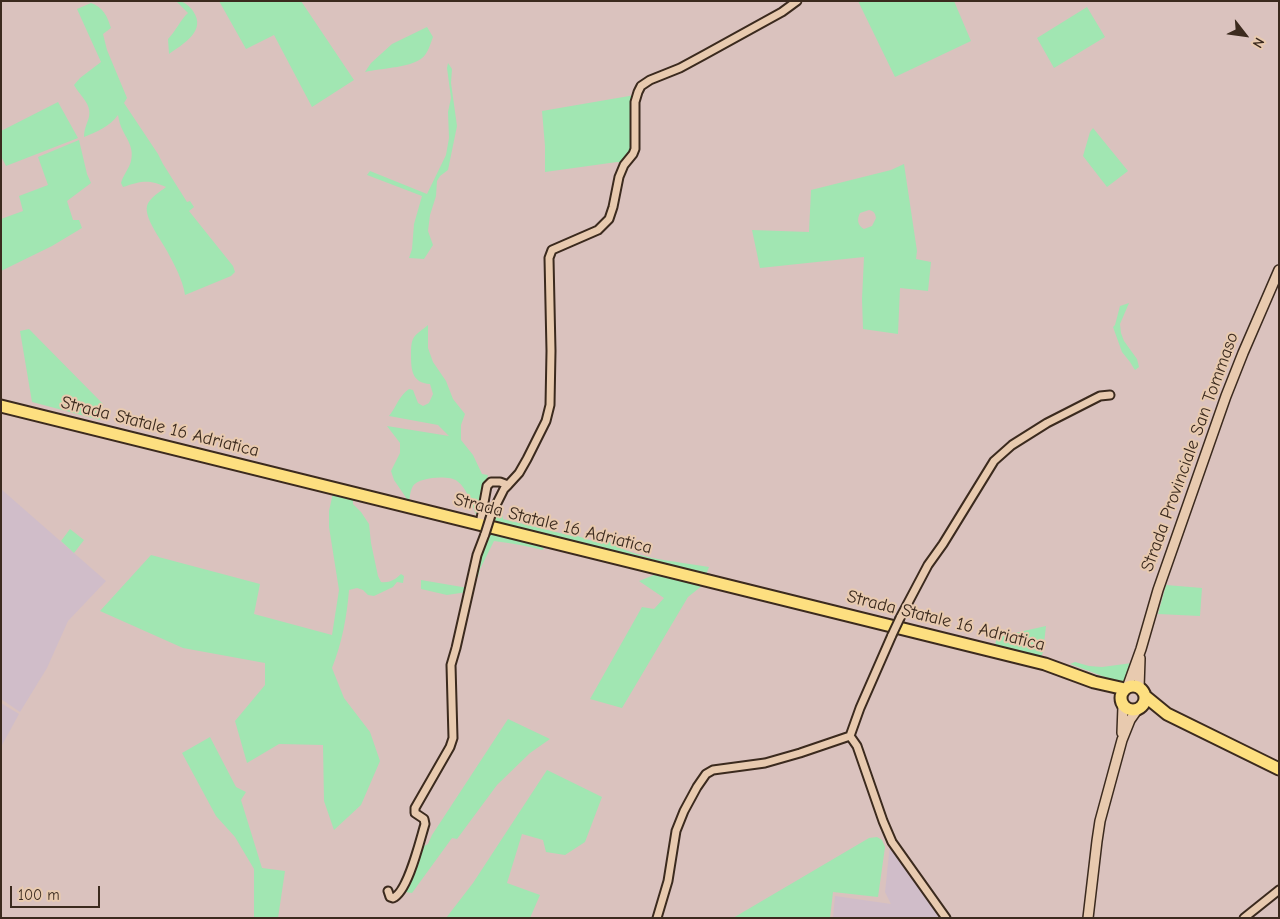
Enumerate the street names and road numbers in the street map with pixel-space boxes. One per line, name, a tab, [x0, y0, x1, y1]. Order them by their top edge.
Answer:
street label: Strada Provinciale San Tommaso	[1137, 329, 1243, 575]
street label: Strada Statale 16 Adriatica	[59, 392, 261, 462]
street label: Strada Statale 16 Adriatica	[452, 489, 654, 559]
street label: Strada Statale 16 Adriatica	[845, 586, 1047, 656]

